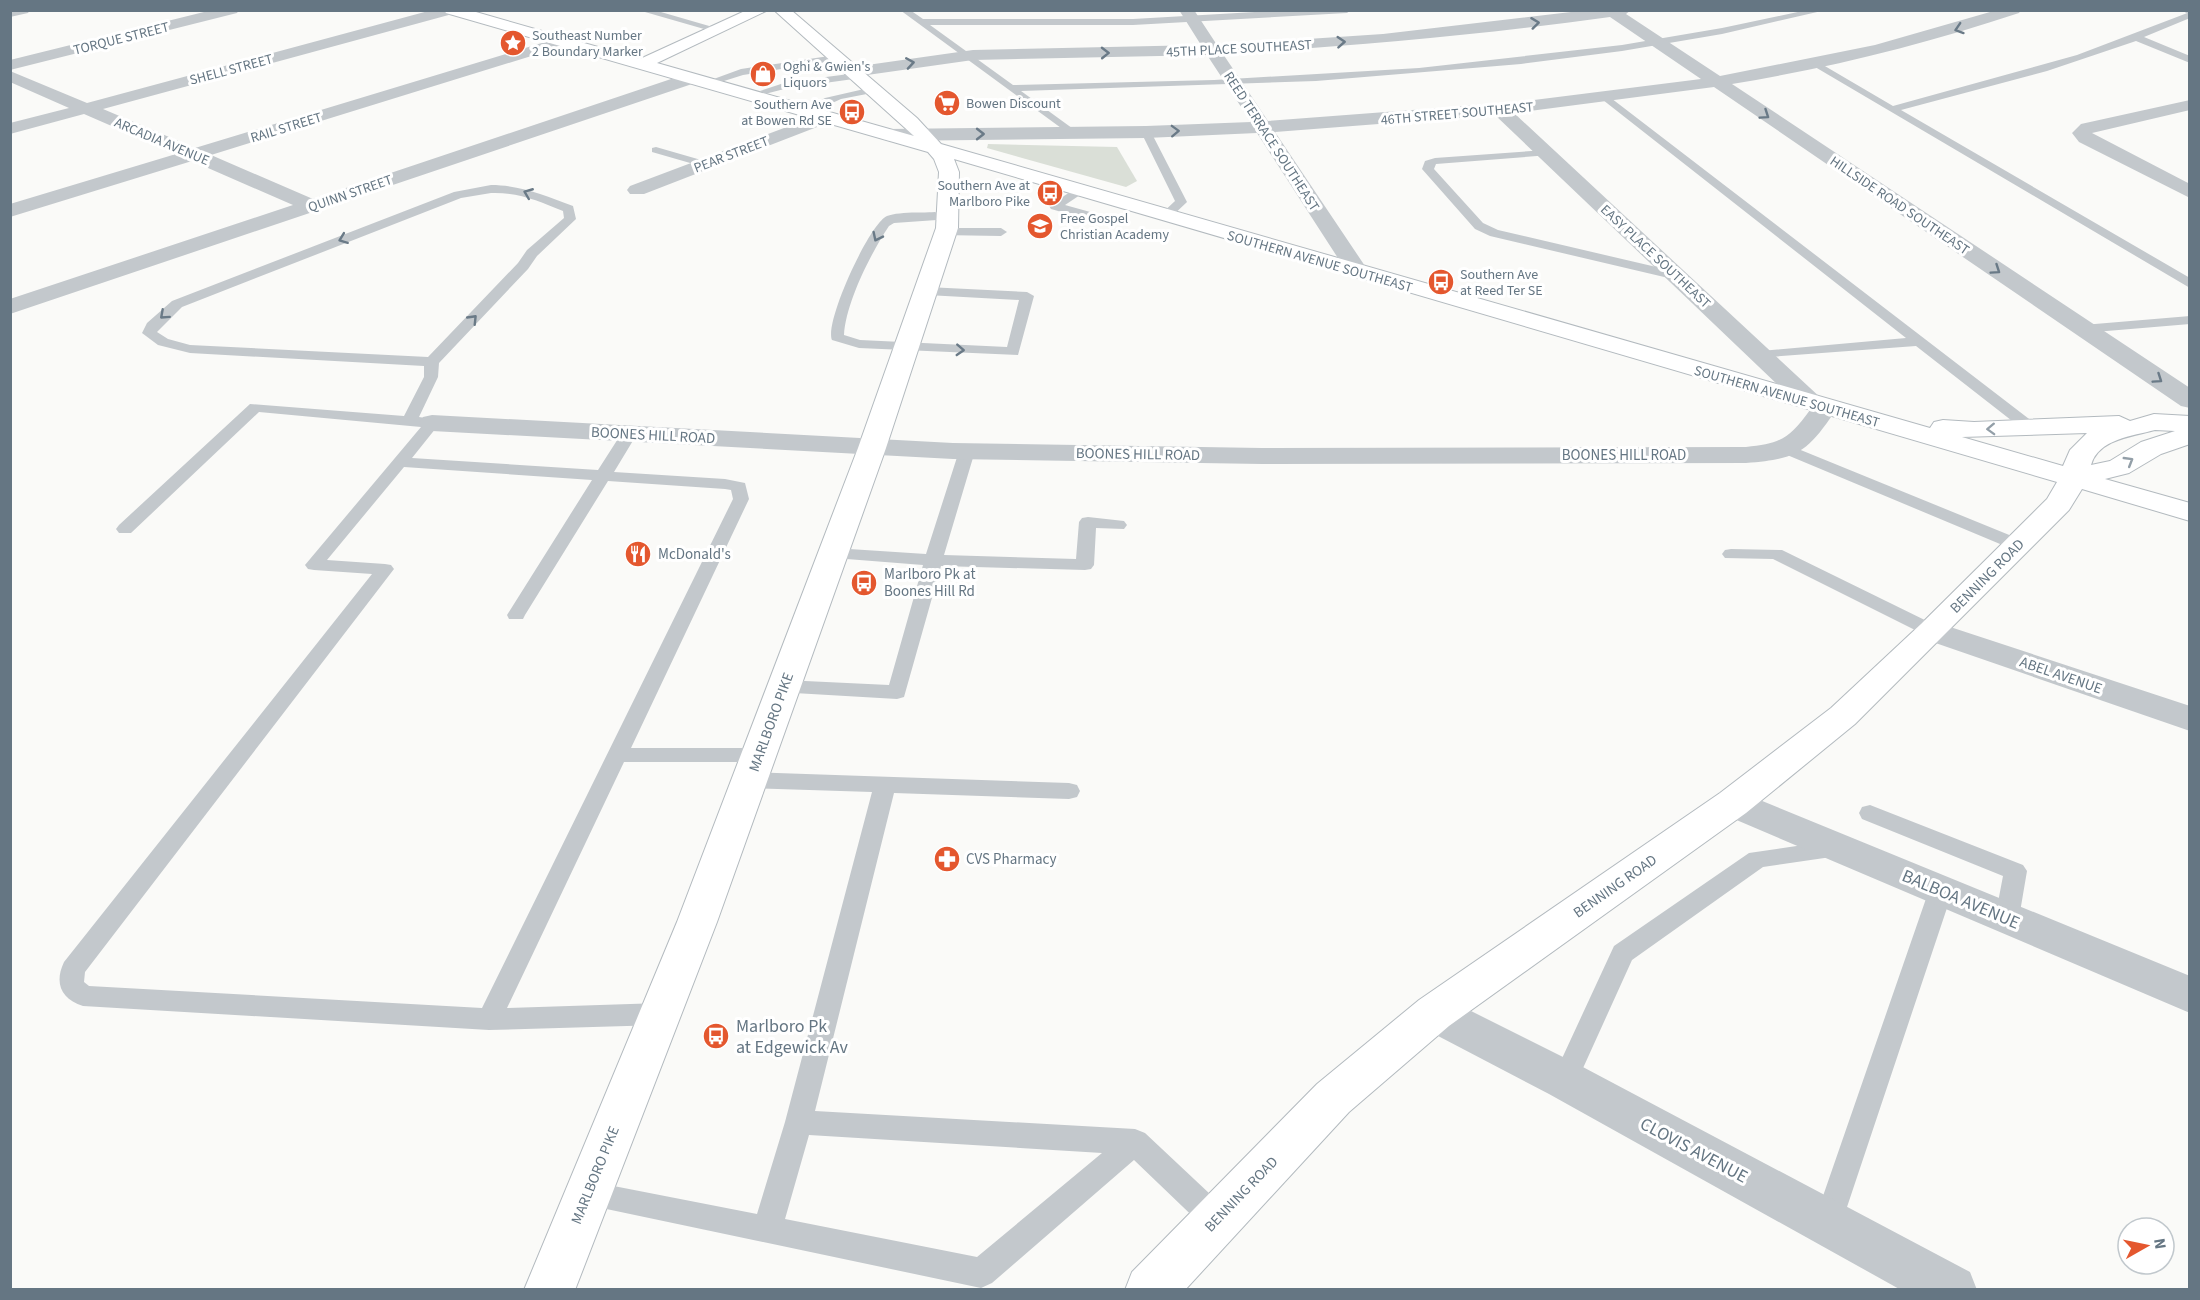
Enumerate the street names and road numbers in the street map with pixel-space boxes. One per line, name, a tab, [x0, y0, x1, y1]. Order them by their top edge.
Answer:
street label: TORQUE STREET	[71, 17, 172, 61]
street label: 45TH PLACE SOUTHEAST	[1166, 35, 1313, 63]
street label: SHELL STREET	[187, 49, 276, 91]
street label: REED TERRACE SOUTHEAST	[1218, 68, 1324, 216]
street label: 46TH STREET SOUTHEAST	[1380, 97, 1535, 131]
street label: RAIL STREET	[248, 107, 325, 148]
street label: ARCADIA AVENUE	[111, 113, 212, 171]
street label: PEAR STREET	[691, 131, 772, 178]
street label: HILLSIDE ROAD SOUTHEAST	[1826, 152, 1974, 260]
street label: QUINN STREET	[306, 170, 396, 218]
street label: EASY PLACE SOUTHEAST	[1596, 200, 1715, 314]
street label: SOUTHERN AVENUE SOUTHEAST	[1225, 226, 1415, 298]
street label: SOUTHERN AVENUE SOUTHEAST	[1692, 361, 1882, 433]
street label: BOONES HILL ROAD	[590, 422, 716, 449]
street label: BOONES HILL ROAD	[1076, 443, 1200, 466]
street label: BOONES HILL ROAD	[1562, 445, 1686, 466]
street label: BENNING ROAD	[1945, 534, 2029, 618]
street label: ABEL AVENUE	[2017, 652, 2105, 699]
street label: MARLBORO PIKE	[744, 670, 799, 775]
street label: BENNING ROAD	[1569, 850, 1661, 923]
street label: BALBOA AVENUE	[1898, 863, 2024, 936]
street label: CLOVIS AVENUE	[1636, 1112, 1752, 1189]
street label: MARLBORO PIKE	[566, 1123, 625, 1227]
street label: BENNING ROAD	[1200, 1152, 1283, 1237]

